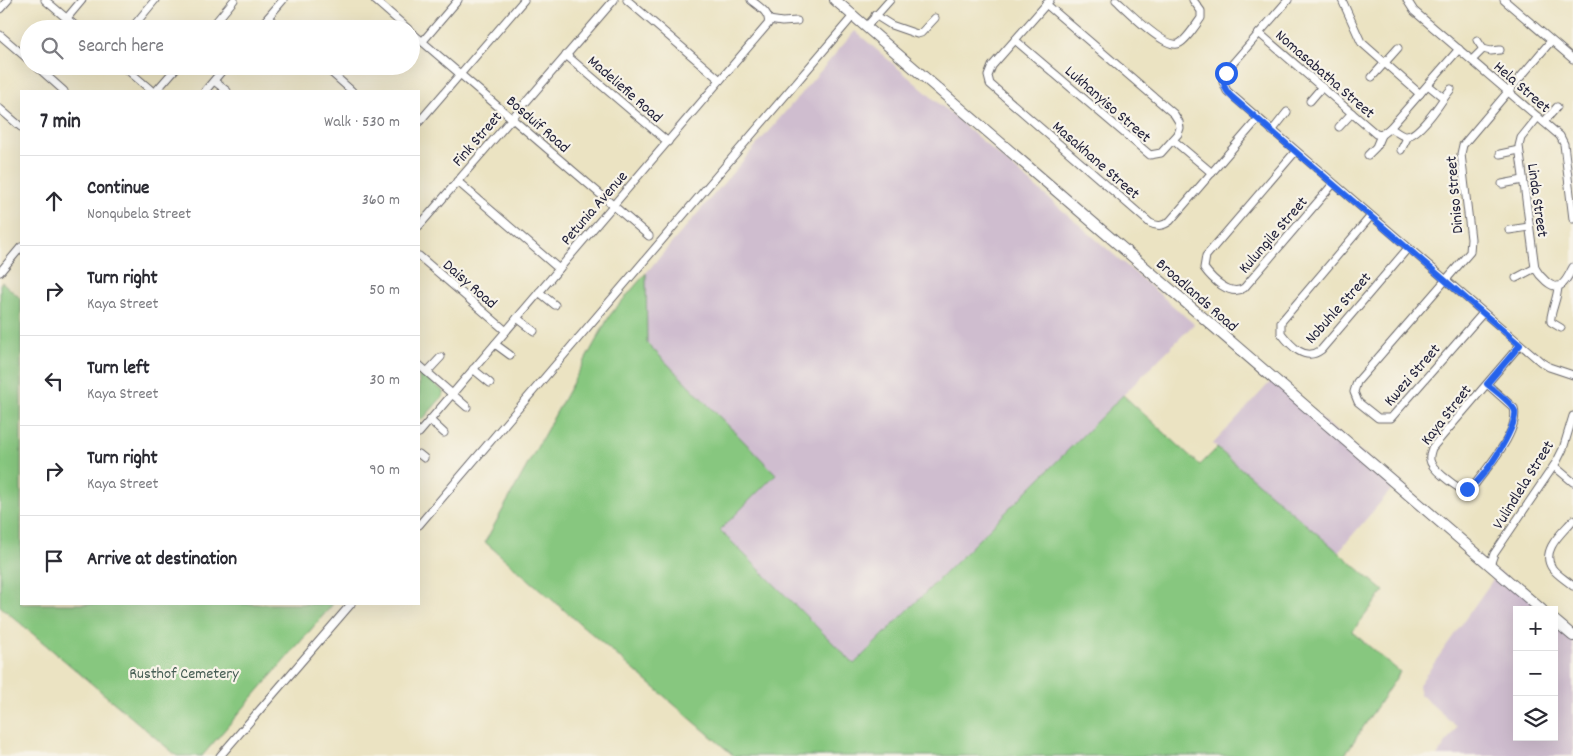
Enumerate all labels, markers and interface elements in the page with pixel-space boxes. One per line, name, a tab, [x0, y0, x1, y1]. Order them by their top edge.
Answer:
search box	[20, 20, 420, 75]
street label: Nomasabatha Street	[1269, 25, 1379, 125]
icon: search	[38, 34, 66, 62]
text: Search here	[78, 34, 164, 61]
street label: Madeliefie Road	[582, 51, 667, 129]
street label: Hela Street	[1488, 57, 1555, 119]
street label: Lukhanyiso Street	[1059, 61, 1156, 149]
route start	[1215, 62, 1238, 85]
street label: Bosduif Road	[500, 91, 574, 159]
street label: Fink Street	[447, 107, 508, 172]
text: 7 min	[40, 108, 81, 138]
text: Walk · 530 m	[324, 111, 400, 134]
street label: Masakhane Street	[1046, 116, 1144, 206]
street label: Diniso Street	[1441, 155, 1470, 235]
street label: Linda Street	[1520, 162, 1553, 239]
street label: Petunia Avenue	[556, 166, 634, 251]
text: Continue	[87, 176, 149, 203]
icon: ahead	[40, 187, 68, 215]
text: 360 m	[362, 189, 400, 212]
street label: Kulungile Street	[1234, 192, 1314, 279]
text: Nonqubela Street	[87, 203, 191, 226]
street label: Broadlands Road	[1150, 254, 1242, 338]
street label: Daisy Road	[437, 255, 502, 315]
text: Turn right	[87, 266, 158, 293]
street label: Nobuhle Street	[1300, 268, 1377, 350]
icon: right	[40, 277, 68, 305]
text: 50 m	[369, 279, 400, 302]
text: Kaya Street	[87, 293, 158, 316]
street label: Kwezi Street	[1379, 339, 1447, 412]
text: Turn left	[87, 356, 150, 383]
icon: left	[40, 367, 68, 395]
text: 30 m	[370, 369, 400, 392]
street label: Kaya Street	[1416, 380, 1478, 451]
text: Kaya Street	[87, 383, 158, 406]
street label: Vulindlela Street	[1488, 436, 1561, 534]
text: Turn right	[87, 446, 158, 473]
icon: right	[40, 457, 68, 485]
text: 90 m	[369, 459, 400, 482]
text: Kaya Street	[87, 473, 158, 496]
route end	[1456, 478, 1479, 501]
icon: arrive	[40, 547, 68, 575]
text: Arrive at destination	[87, 547, 237, 574]
map controls	[1513, 606, 1558, 741]
button: +	[1513, 606, 1558, 651]
button: −	[1513, 651, 1558, 696]
park label: Rusthof Cemetery	[129, 663, 239, 686]
button: layers	[1513, 696, 1558, 741]

